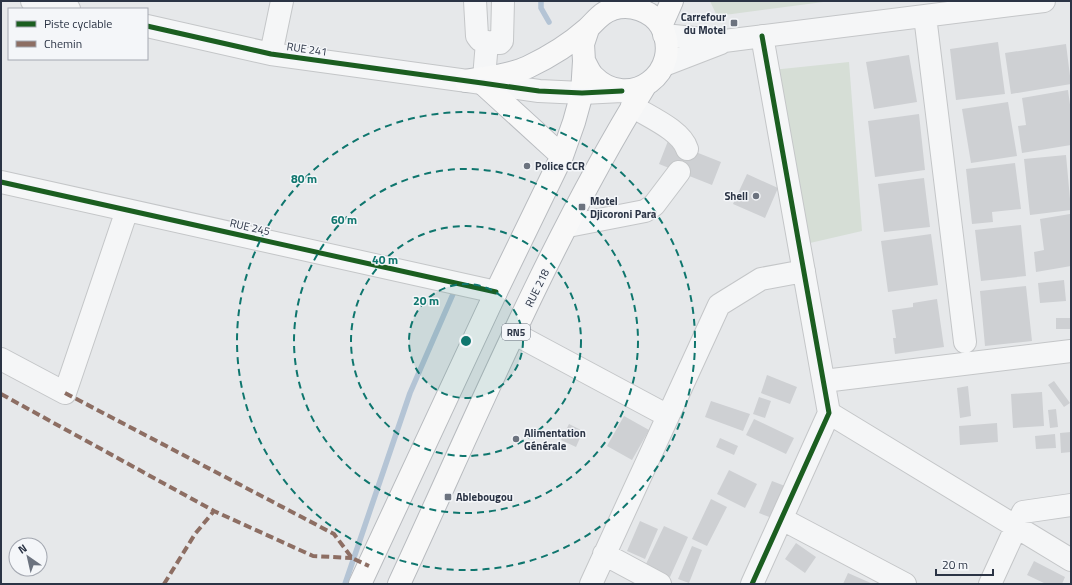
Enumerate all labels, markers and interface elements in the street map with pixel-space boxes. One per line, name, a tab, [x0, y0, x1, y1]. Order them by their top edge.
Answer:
legend	[8, 8, 148, 60]
place label: Carrefour du Motel	[681, 9, 726, 38]
text: Piste cyclable	[44, 14, 112, 33]
marker: Carrefour du Motel	[729, 18, 739, 28]
text: Chemin	[44, 34, 82, 53]
street label: RUE 241	[286, 38, 328, 60]
place label: Police CCR	[535, 158, 585, 174]
marker: Police CCR	[522, 161, 532, 171]
text: 80 m	[291, 169, 317, 188]
place label: Shell	[724, 188, 748, 204]
marker: Shell	[751, 191, 761, 201]
place label: Motel Djicoroni Para	[590, 193, 657, 222]
marker: Motel Djicoroni Para	[577, 202, 587, 212]
text: 60 m	[331, 210, 357, 229]
street label: RUE 245	[228, 215, 272, 239]
text: 40 m	[372, 250, 398, 269]
street label: RUE 218	[521, 266, 553, 310]
text: 20 m	[413, 291, 439, 310]
road number: RN5	[502, 324, 530, 340]
centre of rings	[459, 334, 473, 348]
place label: Alimentation Générale	[524, 425, 586, 454]
marker: Alimentation Générale	[511, 434, 521, 444]
place label: Ablebougou	[456, 489, 513, 505]
marker: Ablebougou	[443, 492, 453, 502]
north arrow	[8, 537, 48, 577]
text: N	[15, 540, 30, 557]
scale bar	[936, 551, 993, 577]
text: 20 m	[942, 555, 968, 574]

